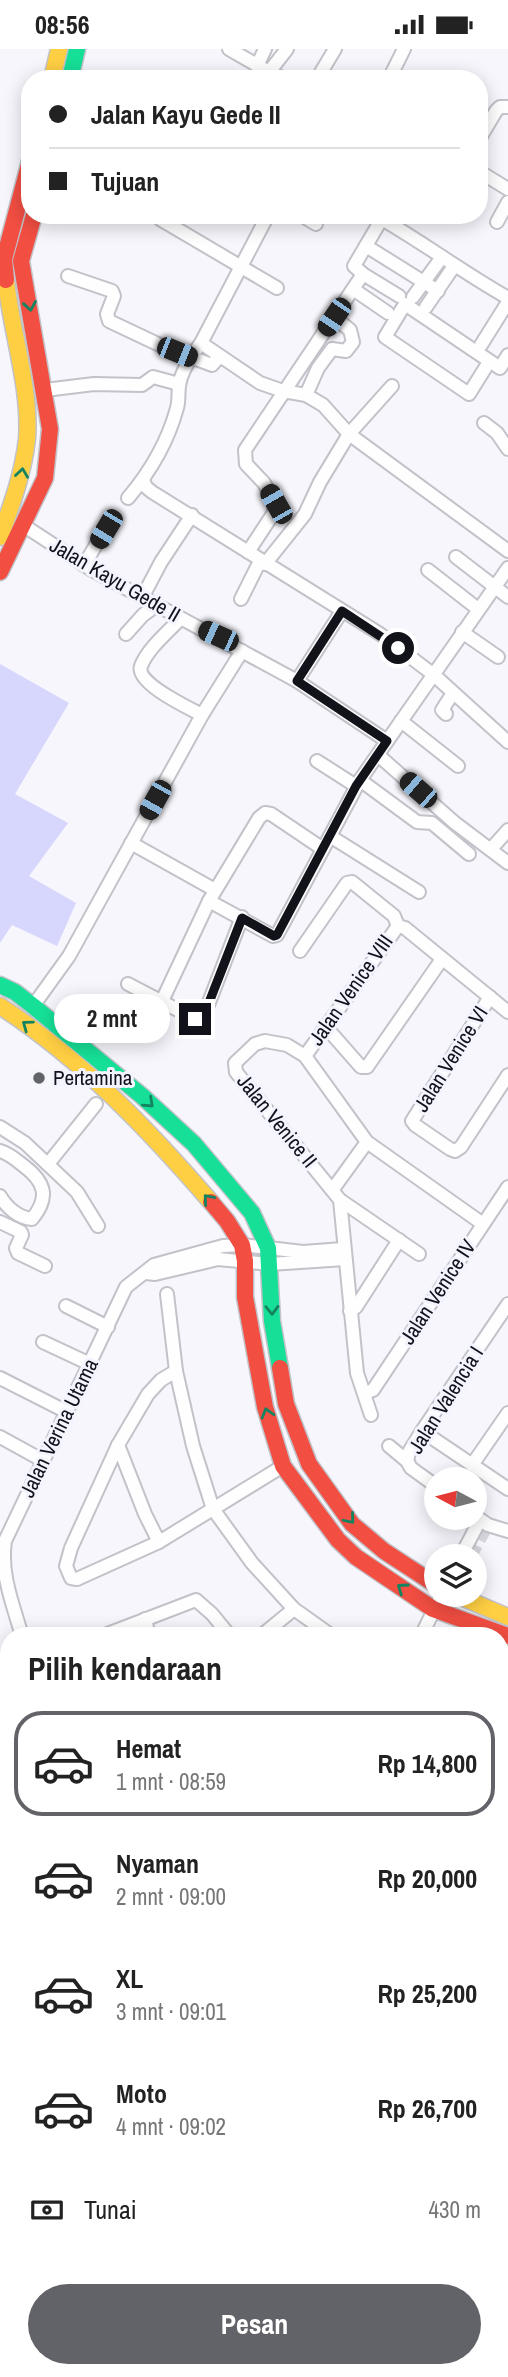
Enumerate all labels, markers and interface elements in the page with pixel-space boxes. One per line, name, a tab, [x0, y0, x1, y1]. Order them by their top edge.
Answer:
text: 08:56	[35, 7, 90, 42]
text: Jalan Kayu Gede II	[91, 97, 281, 132]
text: Tujuan	[91, 164, 159, 199]
car	[314, 294, 355, 340]
one-way arrow	[21, 300, 36, 312]
car	[154, 334, 201, 370]
one-way arrow	[14, 467, 29, 479]
car	[257, 481, 296, 527]
car	[87, 506, 126, 552]
street label: Jalan Kayu Gede II	[45, 530, 186, 629]
car	[195, 618, 242, 654]
route start	[382, 632, 414, 664]
car	[396, 768, 441, 812]
car	[136, 777, 175, 823]
street label: Jalan Venice VIII	[302, 928, 400, 1051]
callout: 2 mnt	[55, 995, 170, 1044]
street label: Jalan Venice VI	[407, 1000, 495, 1117]
text: 2 mnt	[87, 1003, 137, 1034]
route end	[179, 1003, 211, 1035]
one-way arrow	[23, 1021, 35, 1033]
place label: Pertamina	[53, 1063, 133, 1092]
street label: Jalan Venice II	[231, 1068, 324, 1174]
marker: Pertamina	[31, 1070, 47, 1086]
one-way arrow	[141, 1094, 154, 1107]
one-way arrow	[204, 1195, 216, 1208]
street label: Jalan Venice IV	[393, 1233, 483, 1350]
one-way arrow	[264, 1305, 279, 1316]
street label: Jalan Valencia I	[401, 1341, 490, 1459]
street label: Jalan Verina Utama	[12, 1353, 105, 1502]
one-way arrow	[261, 1407, 275, 1419]
north arrow	[424, 1467, 486, 1529]
map controls	[424, 1467, 487, 1607]
one-way arrow	[341, 1511, 354, 1523]
button: layers	[424, 1544, 487, 1607]
one-way arrow	[397, 1584, 410, 1596]
text: Pilih kendaraan	[28, 1647, 222, 1690]
text: Hemat	[116, 1731, 181, 1766]
icon: car	[32, 1732, 95, 1795]
text: Rp 14,800	[377, 1746, 477, 1781]
text: 1 mnt · 08:59	[116, 1766, 226, 1797]
text: Nyaman	[116, 1846, 199, 1881]
icon: car	[32, 1847, 95, 1910]
text: Rp 20,000	[377, 1861, 477, 1896]
text: 2 mnt · 09:00	[116, 1881, 226, 1912]
text: XL	[116, 1961, 143, 1996]
icon: car	[32, 1962, 95, 2025]
text: Rp 25,200	[377, 1976, 477, 2011]
text: 3 mnt · 09:01	[116, 1996, 226, 2027]
text: Moto	[116, 2076, 167, 2111]
icon: car	[32, 2077, 95, 2140]
text: Rp 26,700	[377, 2091, 477, 2126]
text: 4 mnt · 09:02	[116, 2111, 226, 2142]
icon: cash	[28, 2191, 66, 2229]
text: Tunai	[84, 2192, 137, 2227]
text: 430 m	[429, 2194, 481, 2225]
button: Pesan	[28, 2284, 481, 2364]

